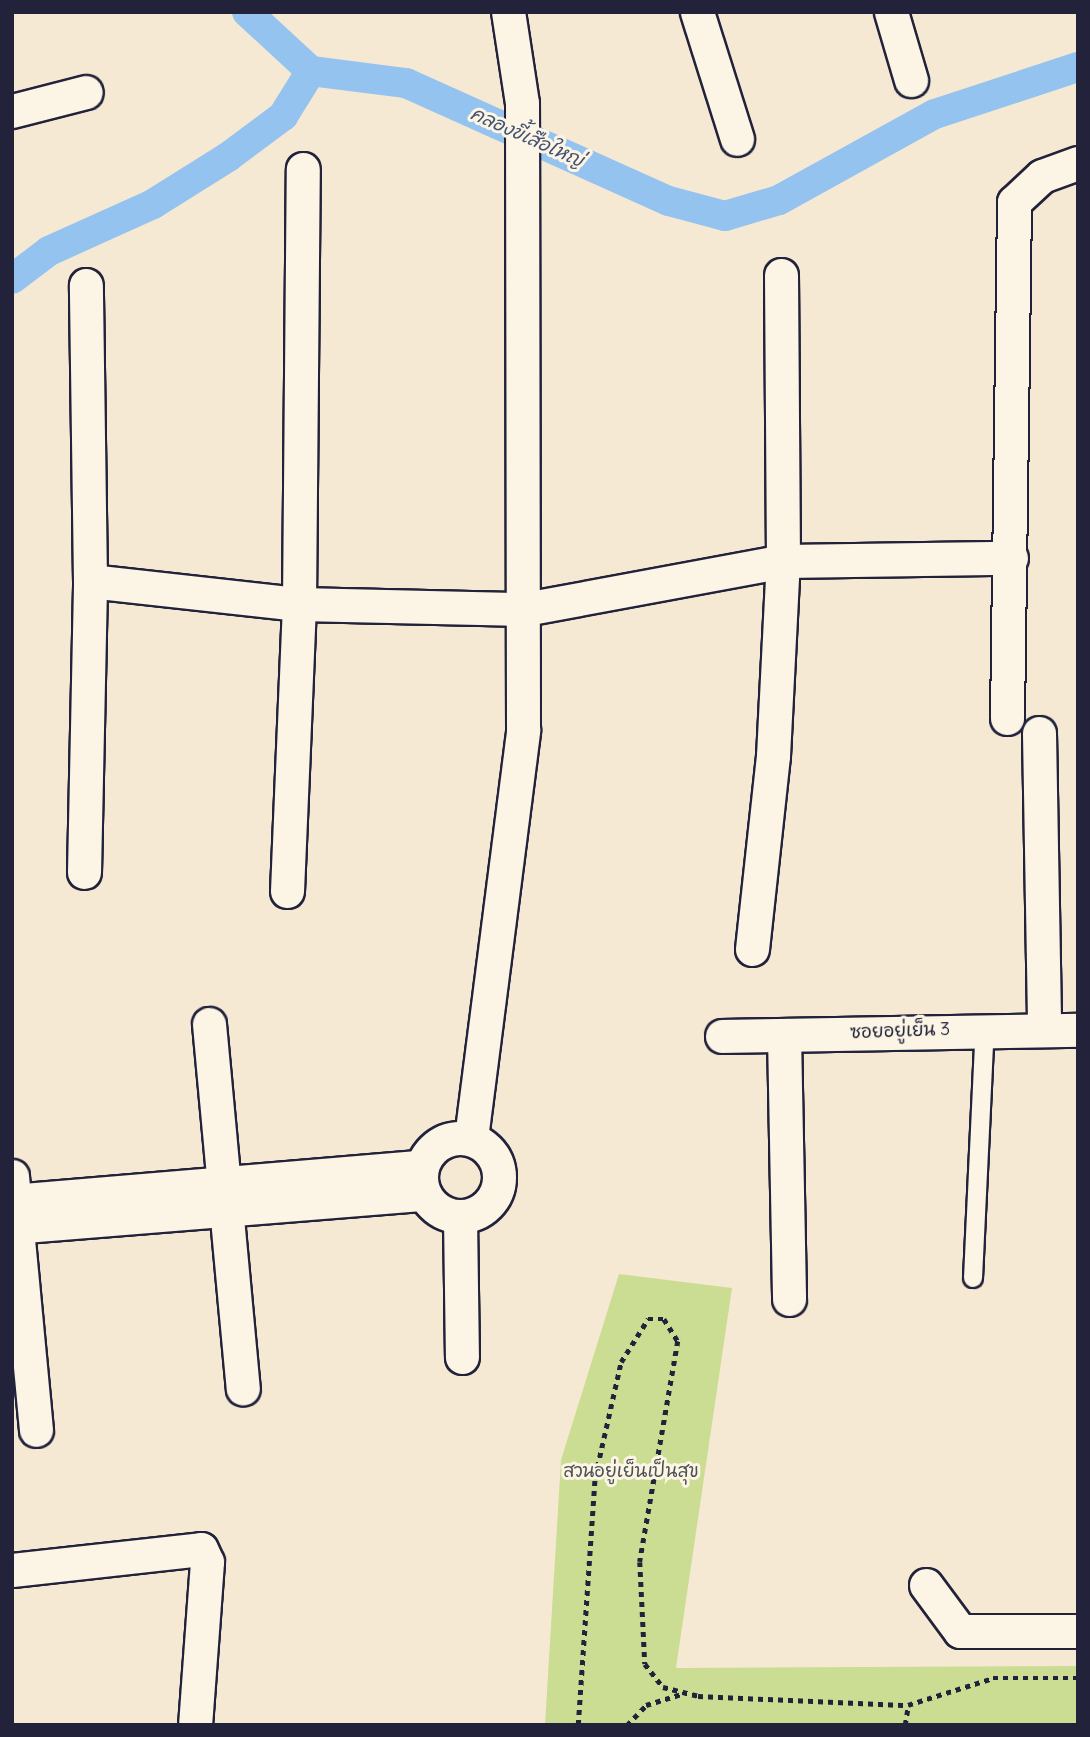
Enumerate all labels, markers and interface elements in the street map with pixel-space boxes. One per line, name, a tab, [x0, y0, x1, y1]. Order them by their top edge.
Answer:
water label: คลองขี้เสือใหญ่	[467, 102, 587, 172]
street label: ซอยอยู่เย็น 3	[850, 1018, 950, 1044]
park label: สวนอยู่เย็นเป็นสุข	[563, 1460, 699, 1482]

